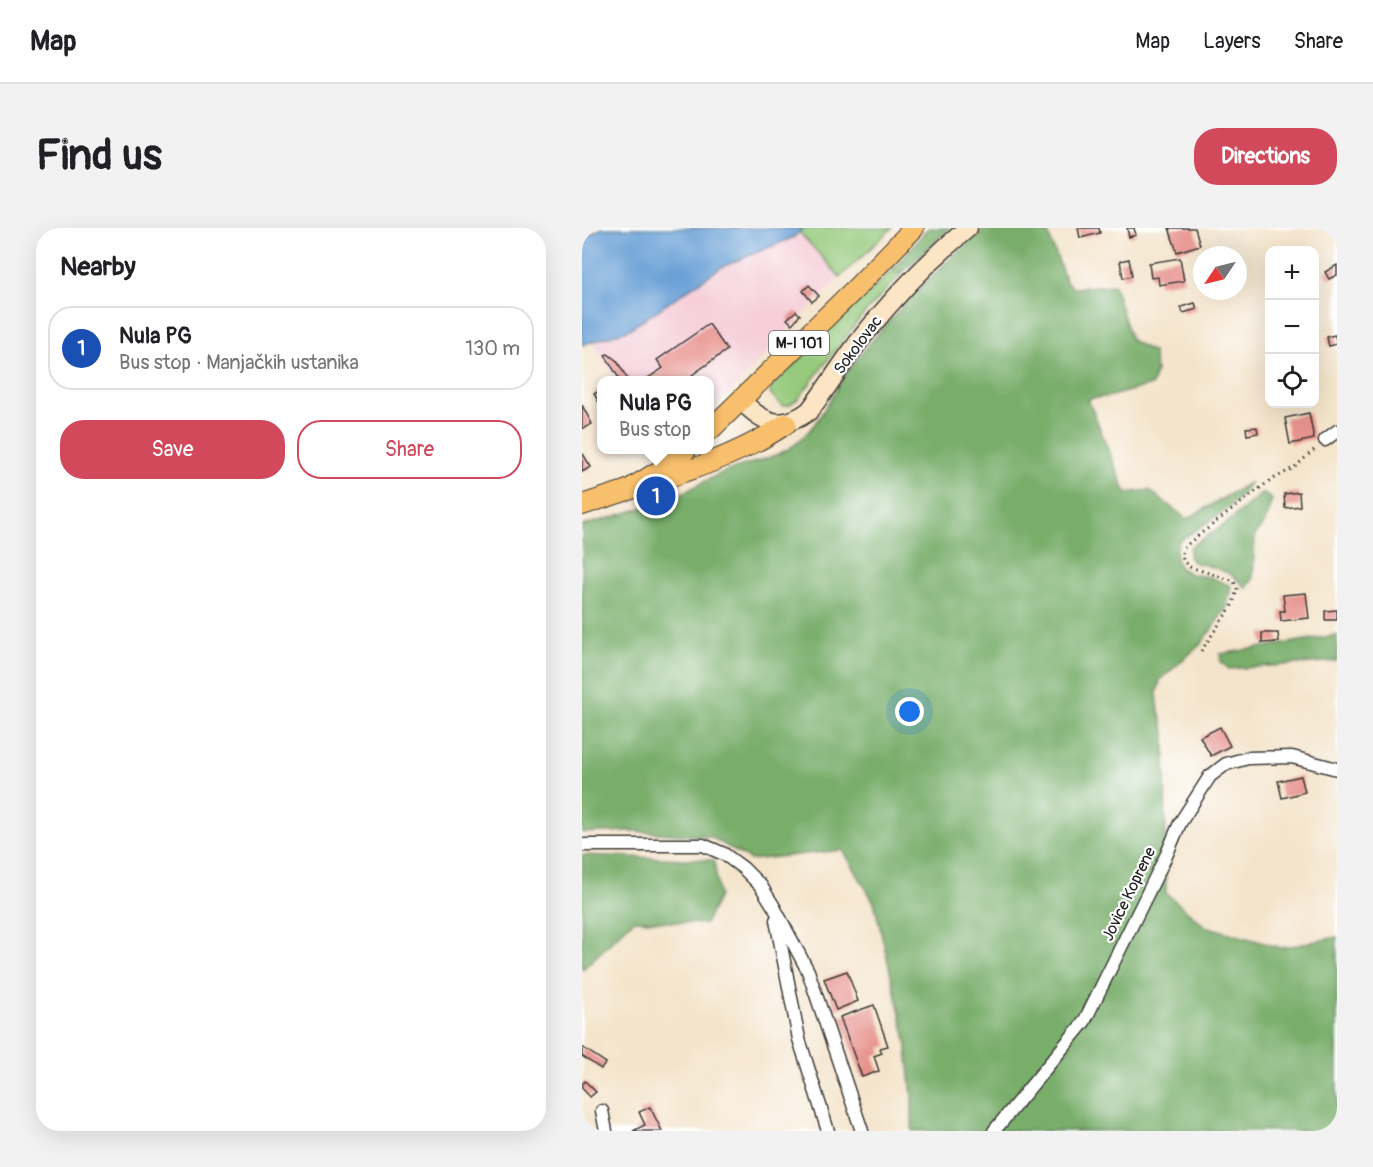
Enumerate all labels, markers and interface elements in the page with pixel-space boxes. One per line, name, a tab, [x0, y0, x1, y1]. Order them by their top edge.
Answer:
text: Map	[30, 24, 76, 59]
text: Map	[1135, 28, 1170, 55]
text: Layers	[1203, 28, 1261, 55]
text: Share	[1294, 28, 1343, 55]
button: Directions	[1194, 128, 1337, 185]
text: Find us	[36, 130, 162, 182]
north arrow	[1193, 246, 1247, 300]
map controls	[1265, 246, 1319, 408]
button: +	[1265, 246, 1319, 300]
text: Nearby	[60, 251, 136, 283]
button: −	[1265, 300, 1319, 354]
street label: Sokolovac	[829, 312, 887, 378]
text: Nula PG	[119, 322, 192, 350]
road number: M-I 101	[769, 331, 829, 355]
text: 1	[78, 336, 85, 361]
text: 130 m	[465, 336, 520, 361]
text: Bus stop · Manjačkih ustanika	[119, 350, 359, 375]
button: locate	[1265, 354, 1319, 408]
popup	[597, 376, 714, 454]
text: Nula PG	[619, 389, 692, 417]
text: Bus stop	[619, 417, 691, 442]
button: Save	[60, 420, 285, 479]
button: Share	[297, 420, 522, 479]
pin: 1	[636, 474, 676, 518]
your location	[895, 697, 924, 726]
street label: Jovice Koprene	[1098, 844, 1160, 944]

